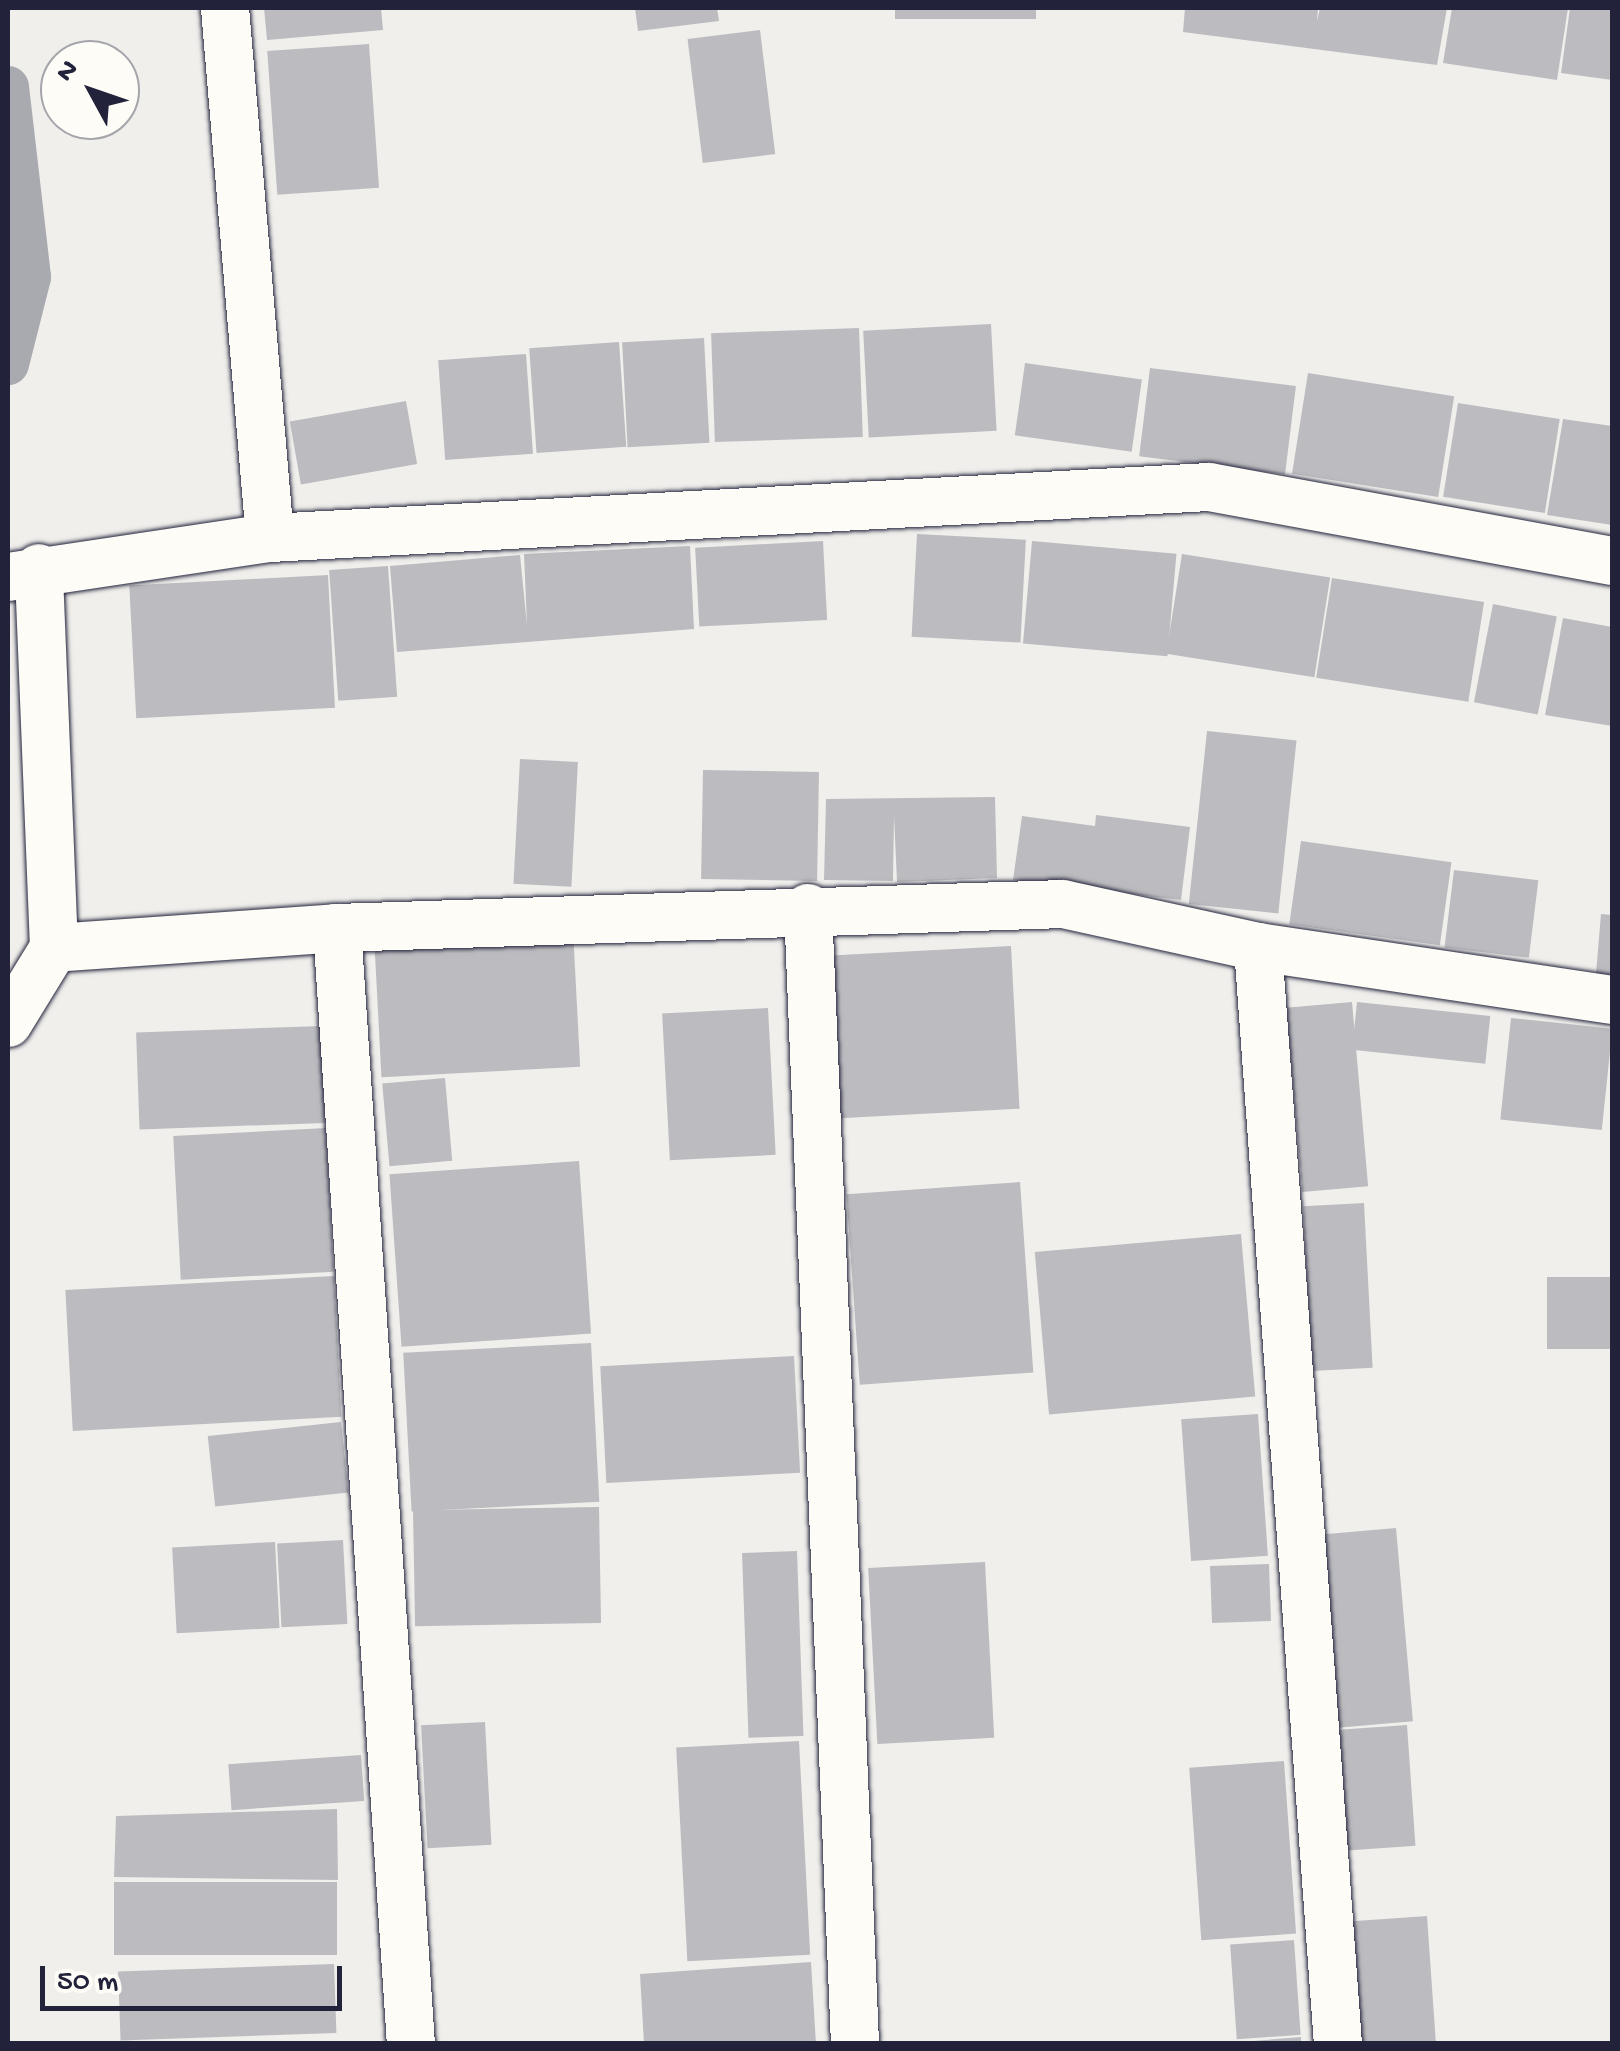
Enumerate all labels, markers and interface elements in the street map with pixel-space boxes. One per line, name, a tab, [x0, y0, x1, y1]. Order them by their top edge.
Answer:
north arrow	[40, 40, 140, 140]
text: N	[50, 54, 87, 89]
scale bar	[45, 1946, 348, 2008]
text: 50 m	[57, 1966, 118, 2001]

